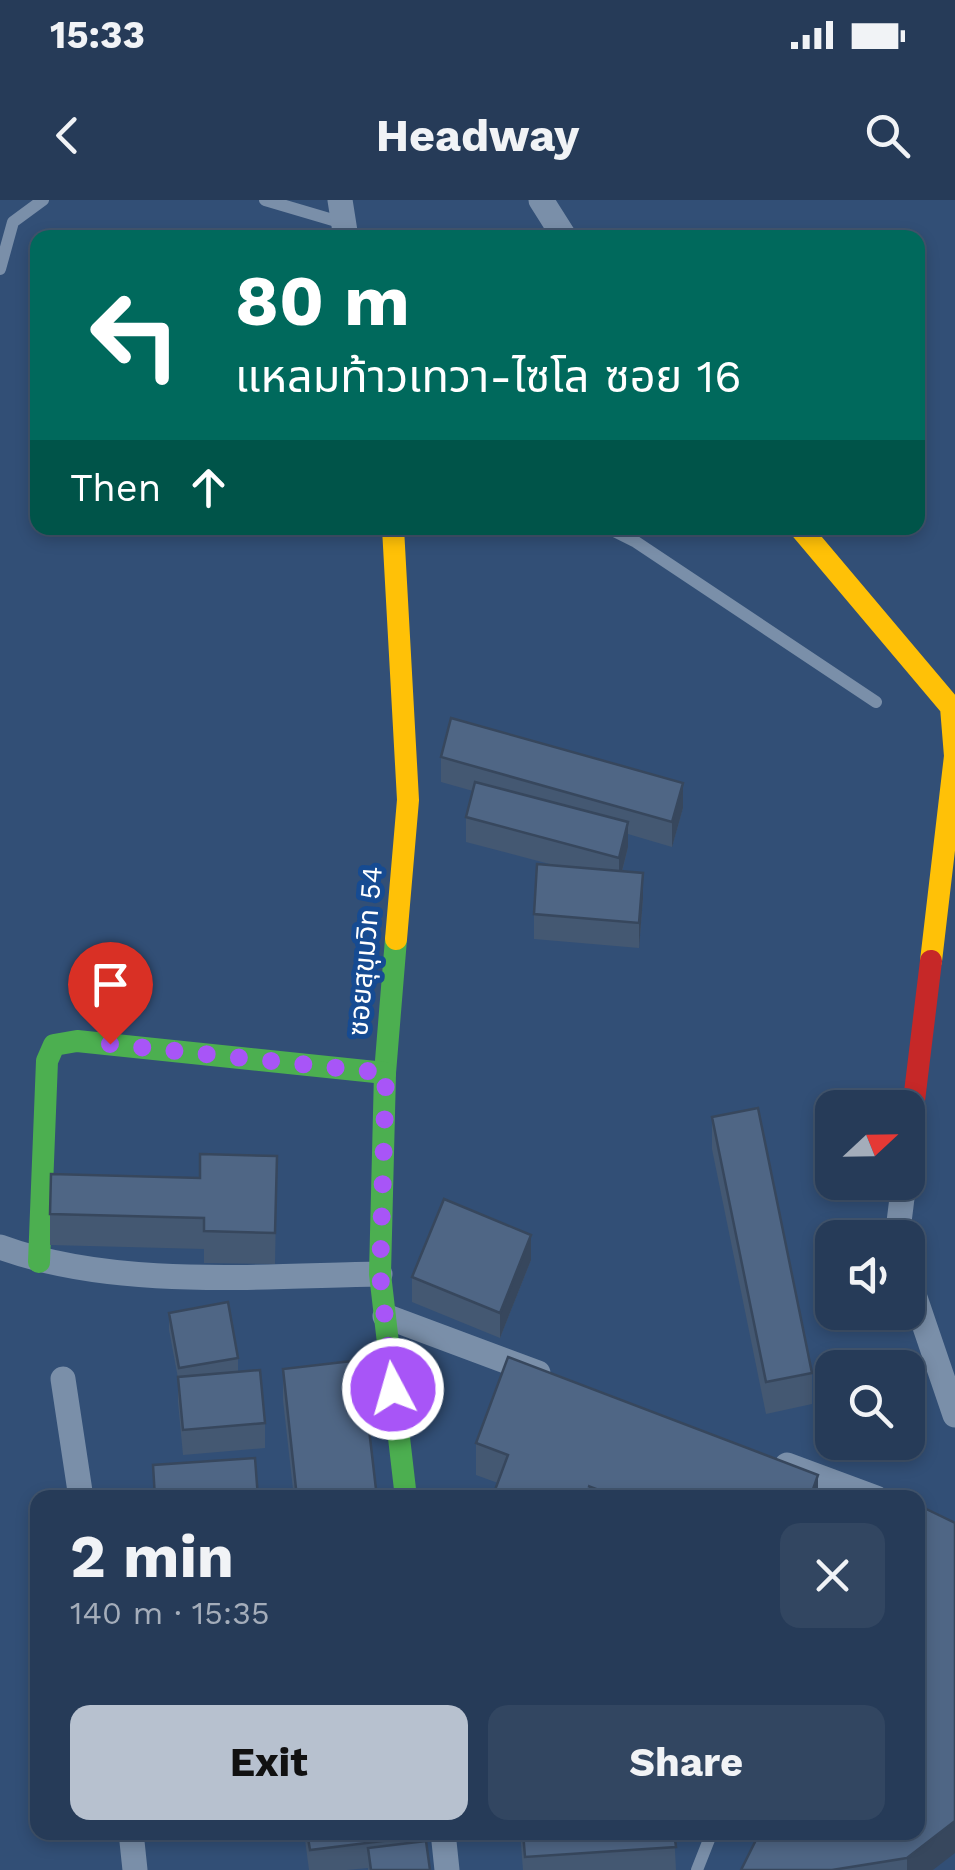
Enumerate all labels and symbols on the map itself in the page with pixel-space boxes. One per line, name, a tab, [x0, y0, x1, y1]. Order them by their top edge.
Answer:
street label: ซอยสุขุมวิท 54	[341, 865, 389, 1037]
pin	[68, 942, 153, 1045]
north arrow	[815, 1090, 925, 1200]
position arrow	[341, 1337, 445, 1441]

